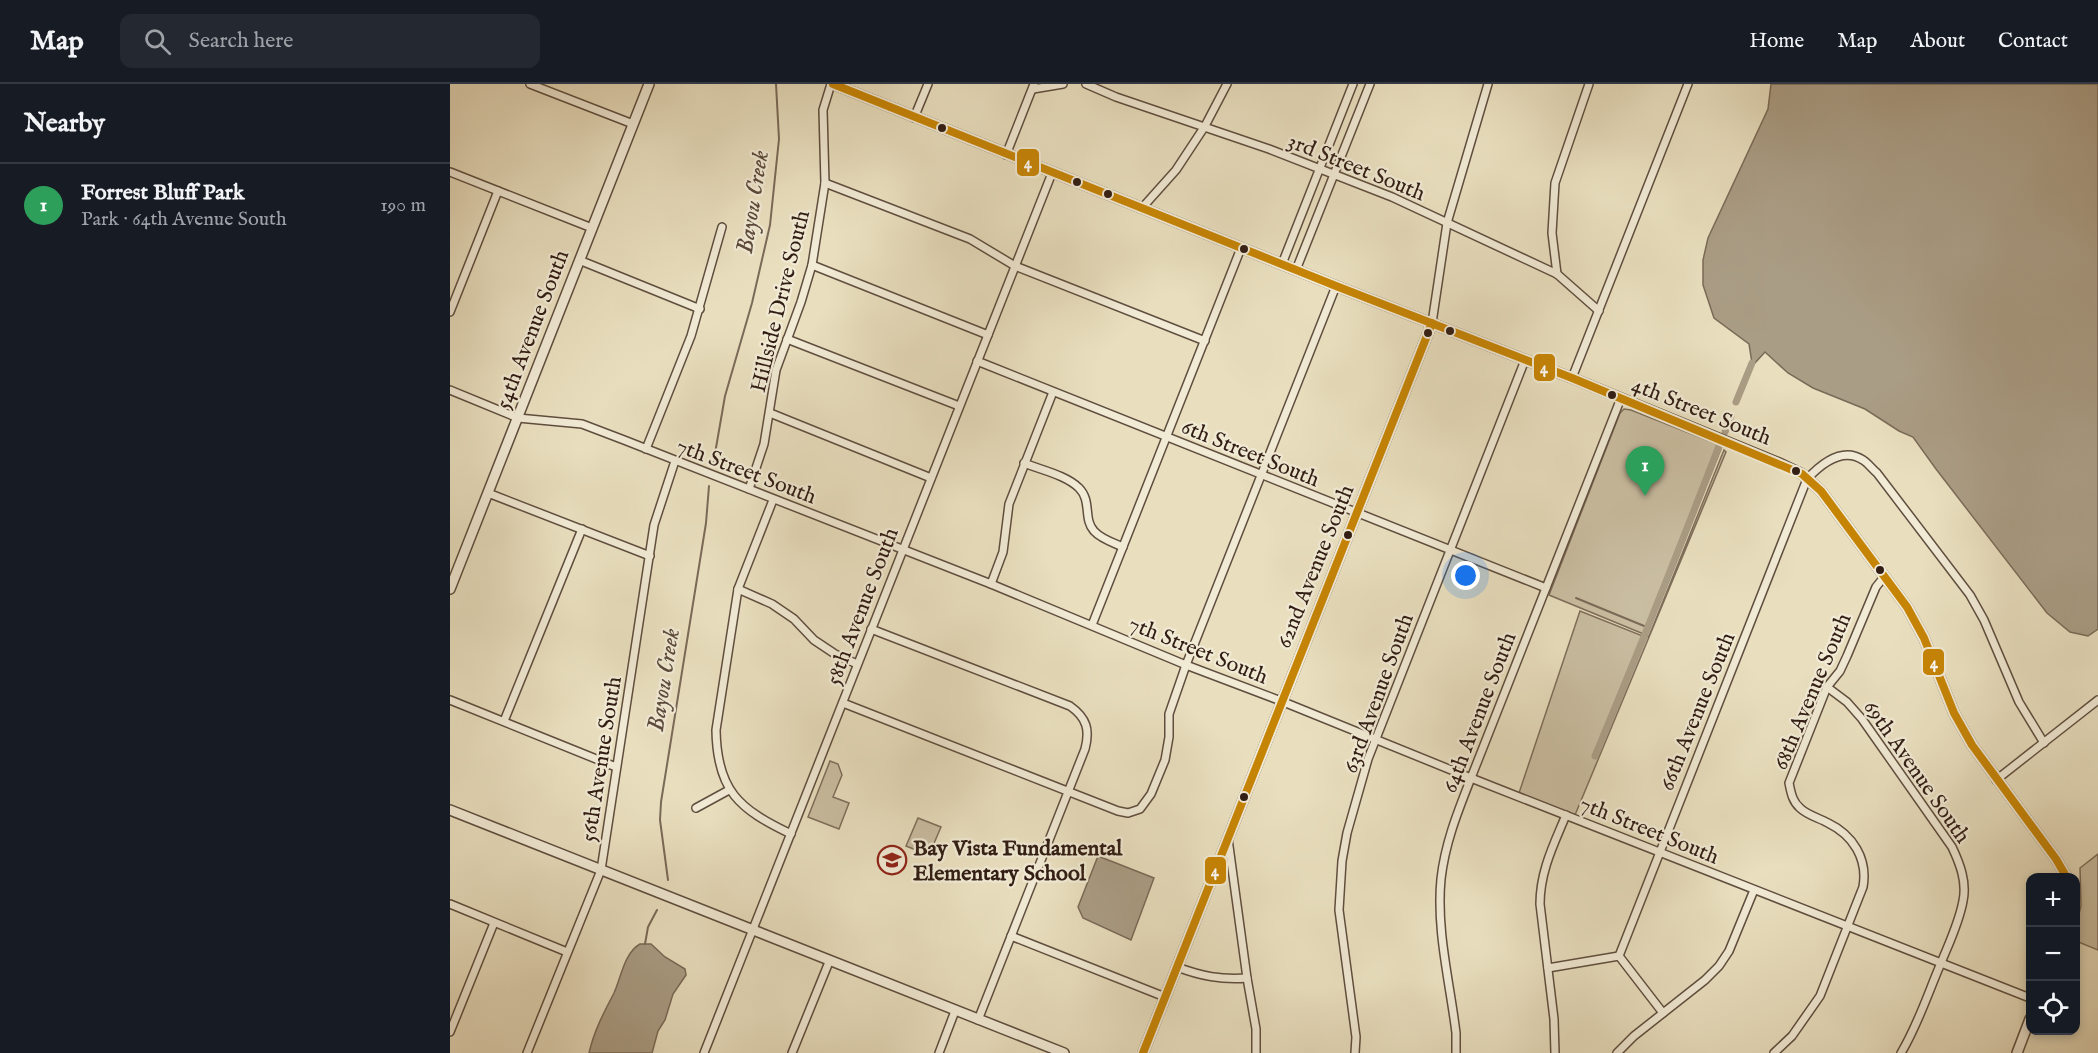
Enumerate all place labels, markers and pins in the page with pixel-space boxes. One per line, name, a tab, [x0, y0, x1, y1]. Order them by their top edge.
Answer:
unlabelled marker	[936, 122, 948, 134]
unlabelled marker	[1071, 176, 1083, 188]
unlabelled marker	[1102, 188, 1114, 200]
unlabelled marker	[1238, 243, 1250, 255]
unlabelled marker	[1444, 325, 1456, 337]
unlabelled marker	[1422, 327, 1434, 339]
unlabelled marker	[1606, 389, 1618, 401]
pin: 1	[1626, 446, 1664, 496]
unlabelled marker	[1790, 465, 1802, 477]
unlabelled marker	[1342, 529, 1354, 541]
unlabelled marker	[1874, 564, 1886, 576]
unlabelled marker	[1238, 791, 1250, 803]
place label: Bay Vista Fundamental Elementary School	[913, 835, 1123, 888]
school or university icon: Bay Vista Fundamental Elementary School	[876, 844, 908, 876]

